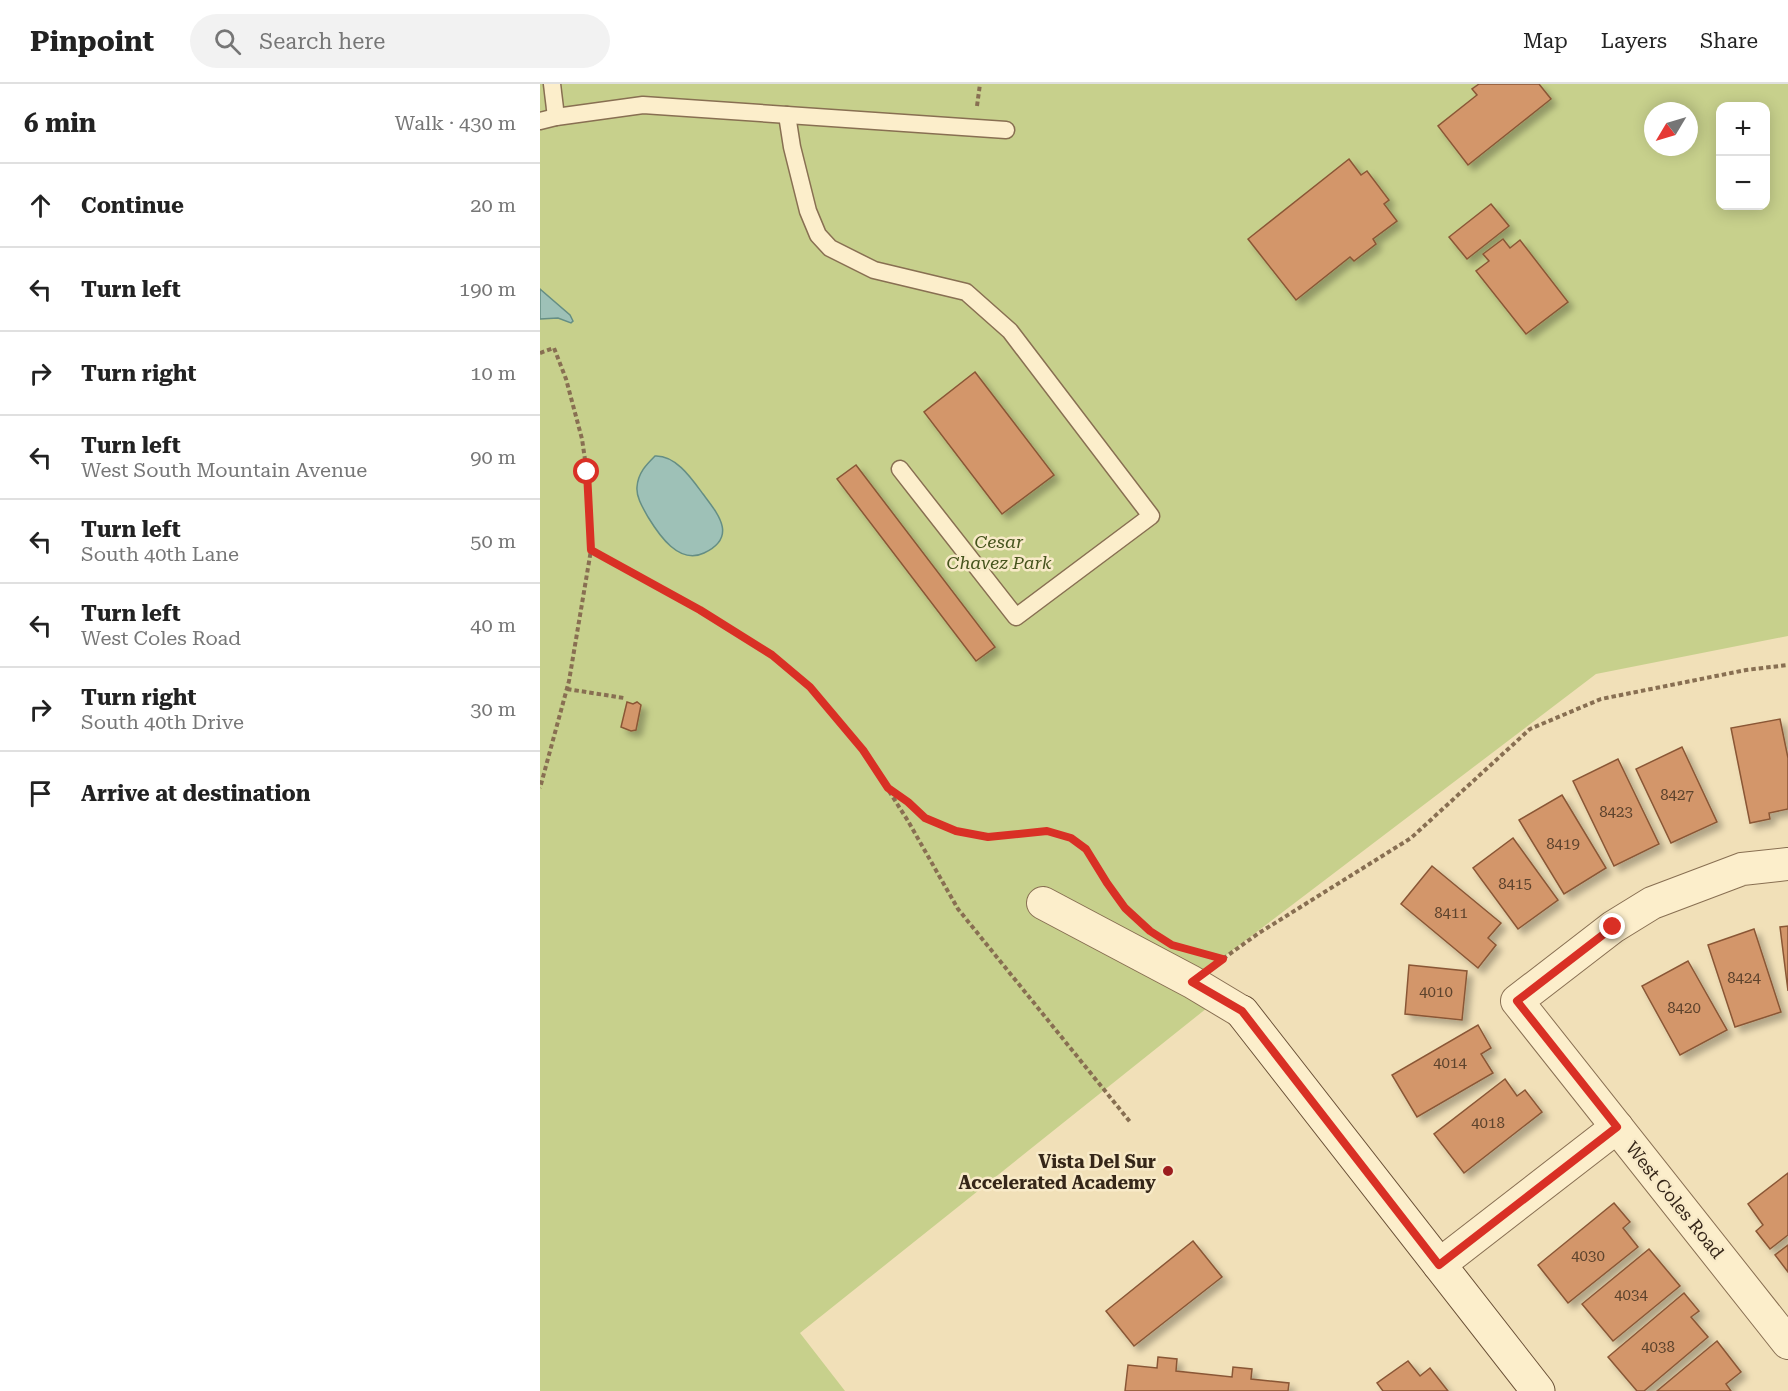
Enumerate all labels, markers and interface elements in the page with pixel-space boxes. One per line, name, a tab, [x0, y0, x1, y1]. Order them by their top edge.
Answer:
search box	[190, 14, 610, 68]
text: Pinpoint	[30, 25, 154, 58]
icon: search	[211, 25, 244, 58]
text: Search here	[259, 29, 385, 54]
text: Map	[1523, 29, 1568, 53]
text: Layers	[1601, 29, 1667, 53]
text: Share	[1700, 29, 1758, 53]
north arrow	[1644, 102, 1698, 156]
map controls	[1716, 102, 1770, 210]
button: +	[1716, 102, 1770, 156]
text: 6 min	[24, 108, 96, 138]
text: Walk · 430 m	[395, 111, 516, 135]
button: −	[1716, 156, 1770, 210]
icon: ahead	[24, 189, 57, 222]
text: Continue	[81, 193, 184, 218]
text: 20 m	[470, 193, 516, 217]
icon: left	[24, 273, 57, 306]
text: Turn left	[81, 277, 181, 302]
text: 190 m	[459, 277, 516, 301]
icon: right	[24, 357, 57, 390]
text: Turn right	[81, 361, 196, 386]
text: 10 m	[470, 361, 516, 385]
text: Turn left	[81, 433, 181, 458]
icon: left	[24, 441, 57, 474]
text: 90 m	[470, 445, 516, 469]
text: West South Mountain Avenue	[81, 458, 367, 482]
route start	[573, 458, 599, 484]
text: Turn left	[81, 517, 181, 542]
icon: left	[24, 525, 57, 558]
text: 50 m	[470, 529, 516, 553]
park label: Cesar Chavez Park	[947, 531, 1052, 573]
text: South 40th Lane	[81, 542, 239, 566]
text: Turn left	[81, 601, 181, 626]
icon: left	[24, 609, 57, 642]
text: 40 m	[470, 613, 516, 637]
text: West Coles Road	[81, 626, 241, 650]
text: Turn right	[81, 685, 196, 710]
icon: right	[24, 693, 57, 726]
text: 30 m	[470, 697, 516, 721]
text: South 40th Drive	[81, 710, 244, 734]
icon: arrive	[24, 777, 57, 810]
text: Arrive at destination	[81, 781, 310, 806]
house number: 8427	[1660, 786, 1694, 804]
house number: 8423	[1599, 803, 1633, 821]
house number: 8419	[1546, 835, 1580, 853]
house number: 8415	[1498, 875, 1532, 893]
house number: 8411	[1434, 904, 1468, 922]
route end	[1599, 913, 1625, 939]
house number: 8424	[1727, 969, 1761, 987]
house number: 4010	[1419, 983, 1453, 1001]
house number: 8420	[1667, 999, 1701, 1017]
house number: 4014	[1433, 1054, 1467, 1072]
house number: 4018	[1471, 1114, 1505, 1132]
street label: West Coles Road	[1622, 1137, 1729, 1263]
place label: Vista Del Sur Accelerated Academy	[959, 1151, 1156, 1193]
marker: Vista Del Sur Accelerated Academy	[1161, 1164, 1175, 1178]
house number: 4030	[1571, 1247, 1605, 1265]
house number: 4034	[1614, 1286, 1648, 1304]
house number: 4038	[1641, 1338, 1675, 1356]

